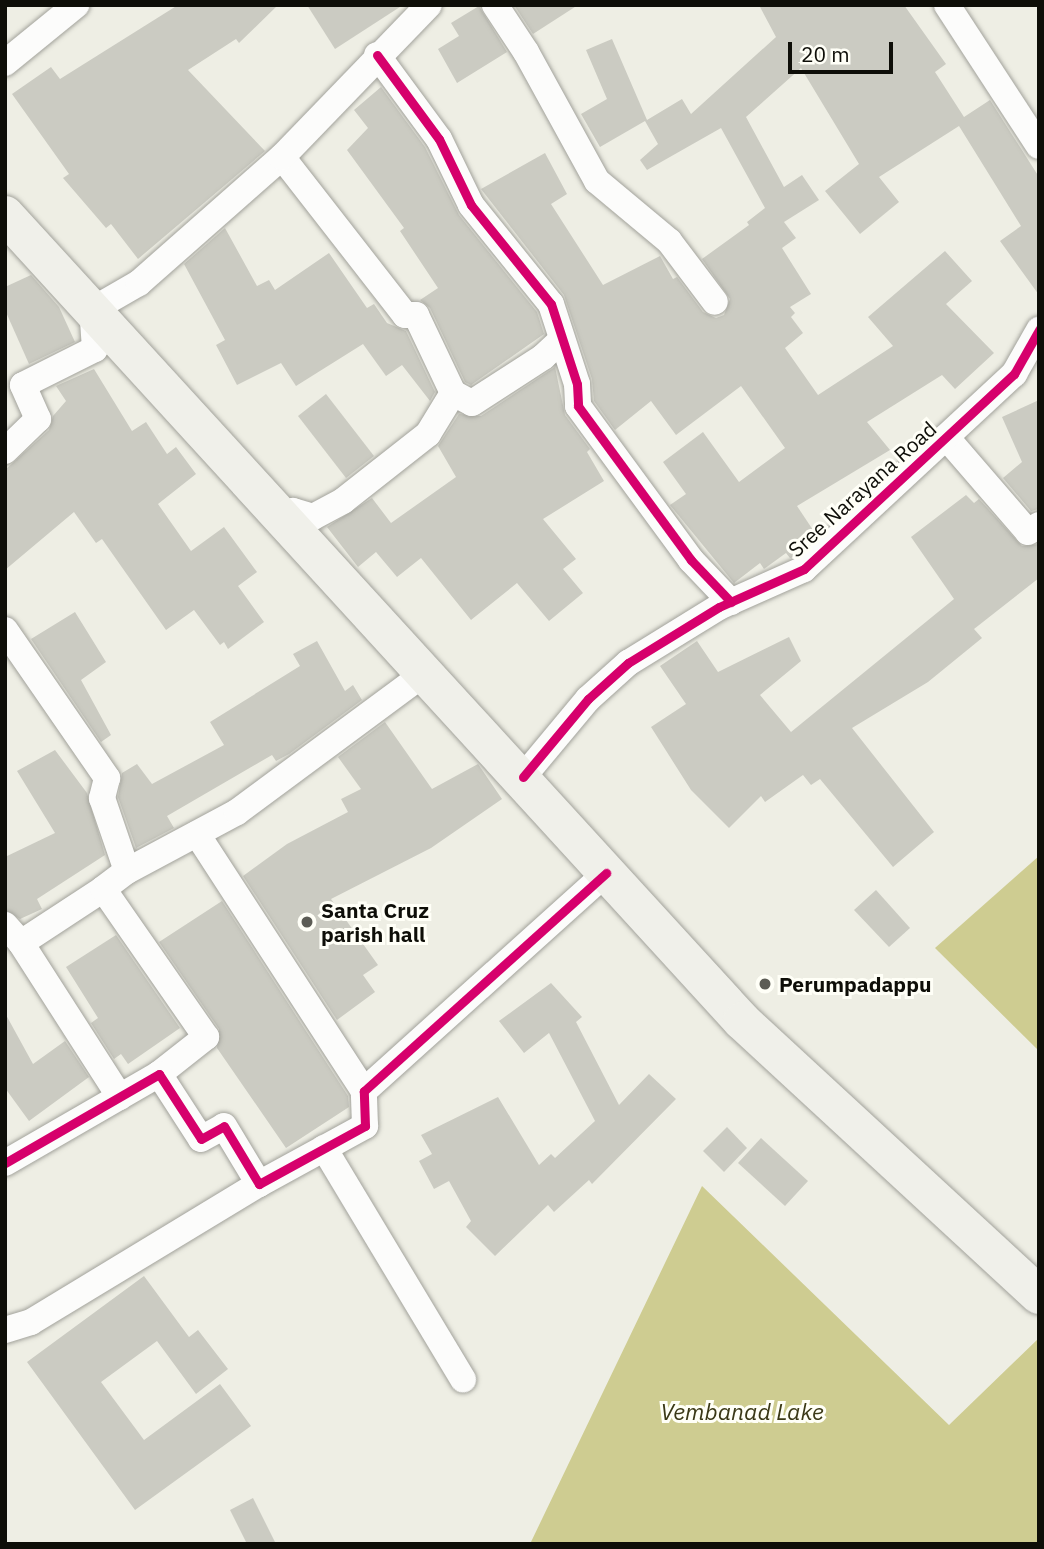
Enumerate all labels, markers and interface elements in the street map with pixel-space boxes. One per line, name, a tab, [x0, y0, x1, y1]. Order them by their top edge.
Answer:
scale bar	[792, 28, 897, 72]
text: 20 m	[801, 40, 850, 68]
street label: Sree Narayana Road	[783, 416, 941, 562]
place label: Santa Cruz parish hall	[321, 897, 429, 947]
marker: Santa Cruz parish hall	[299, 914, 315, 930]
place label: Perumpadappu	[779, 971, 931, 997]
marker: Perumpadappu	[757, 976, 773, 992]
water label: Vembanad Lake	[660, 1397, 824, 1425]

